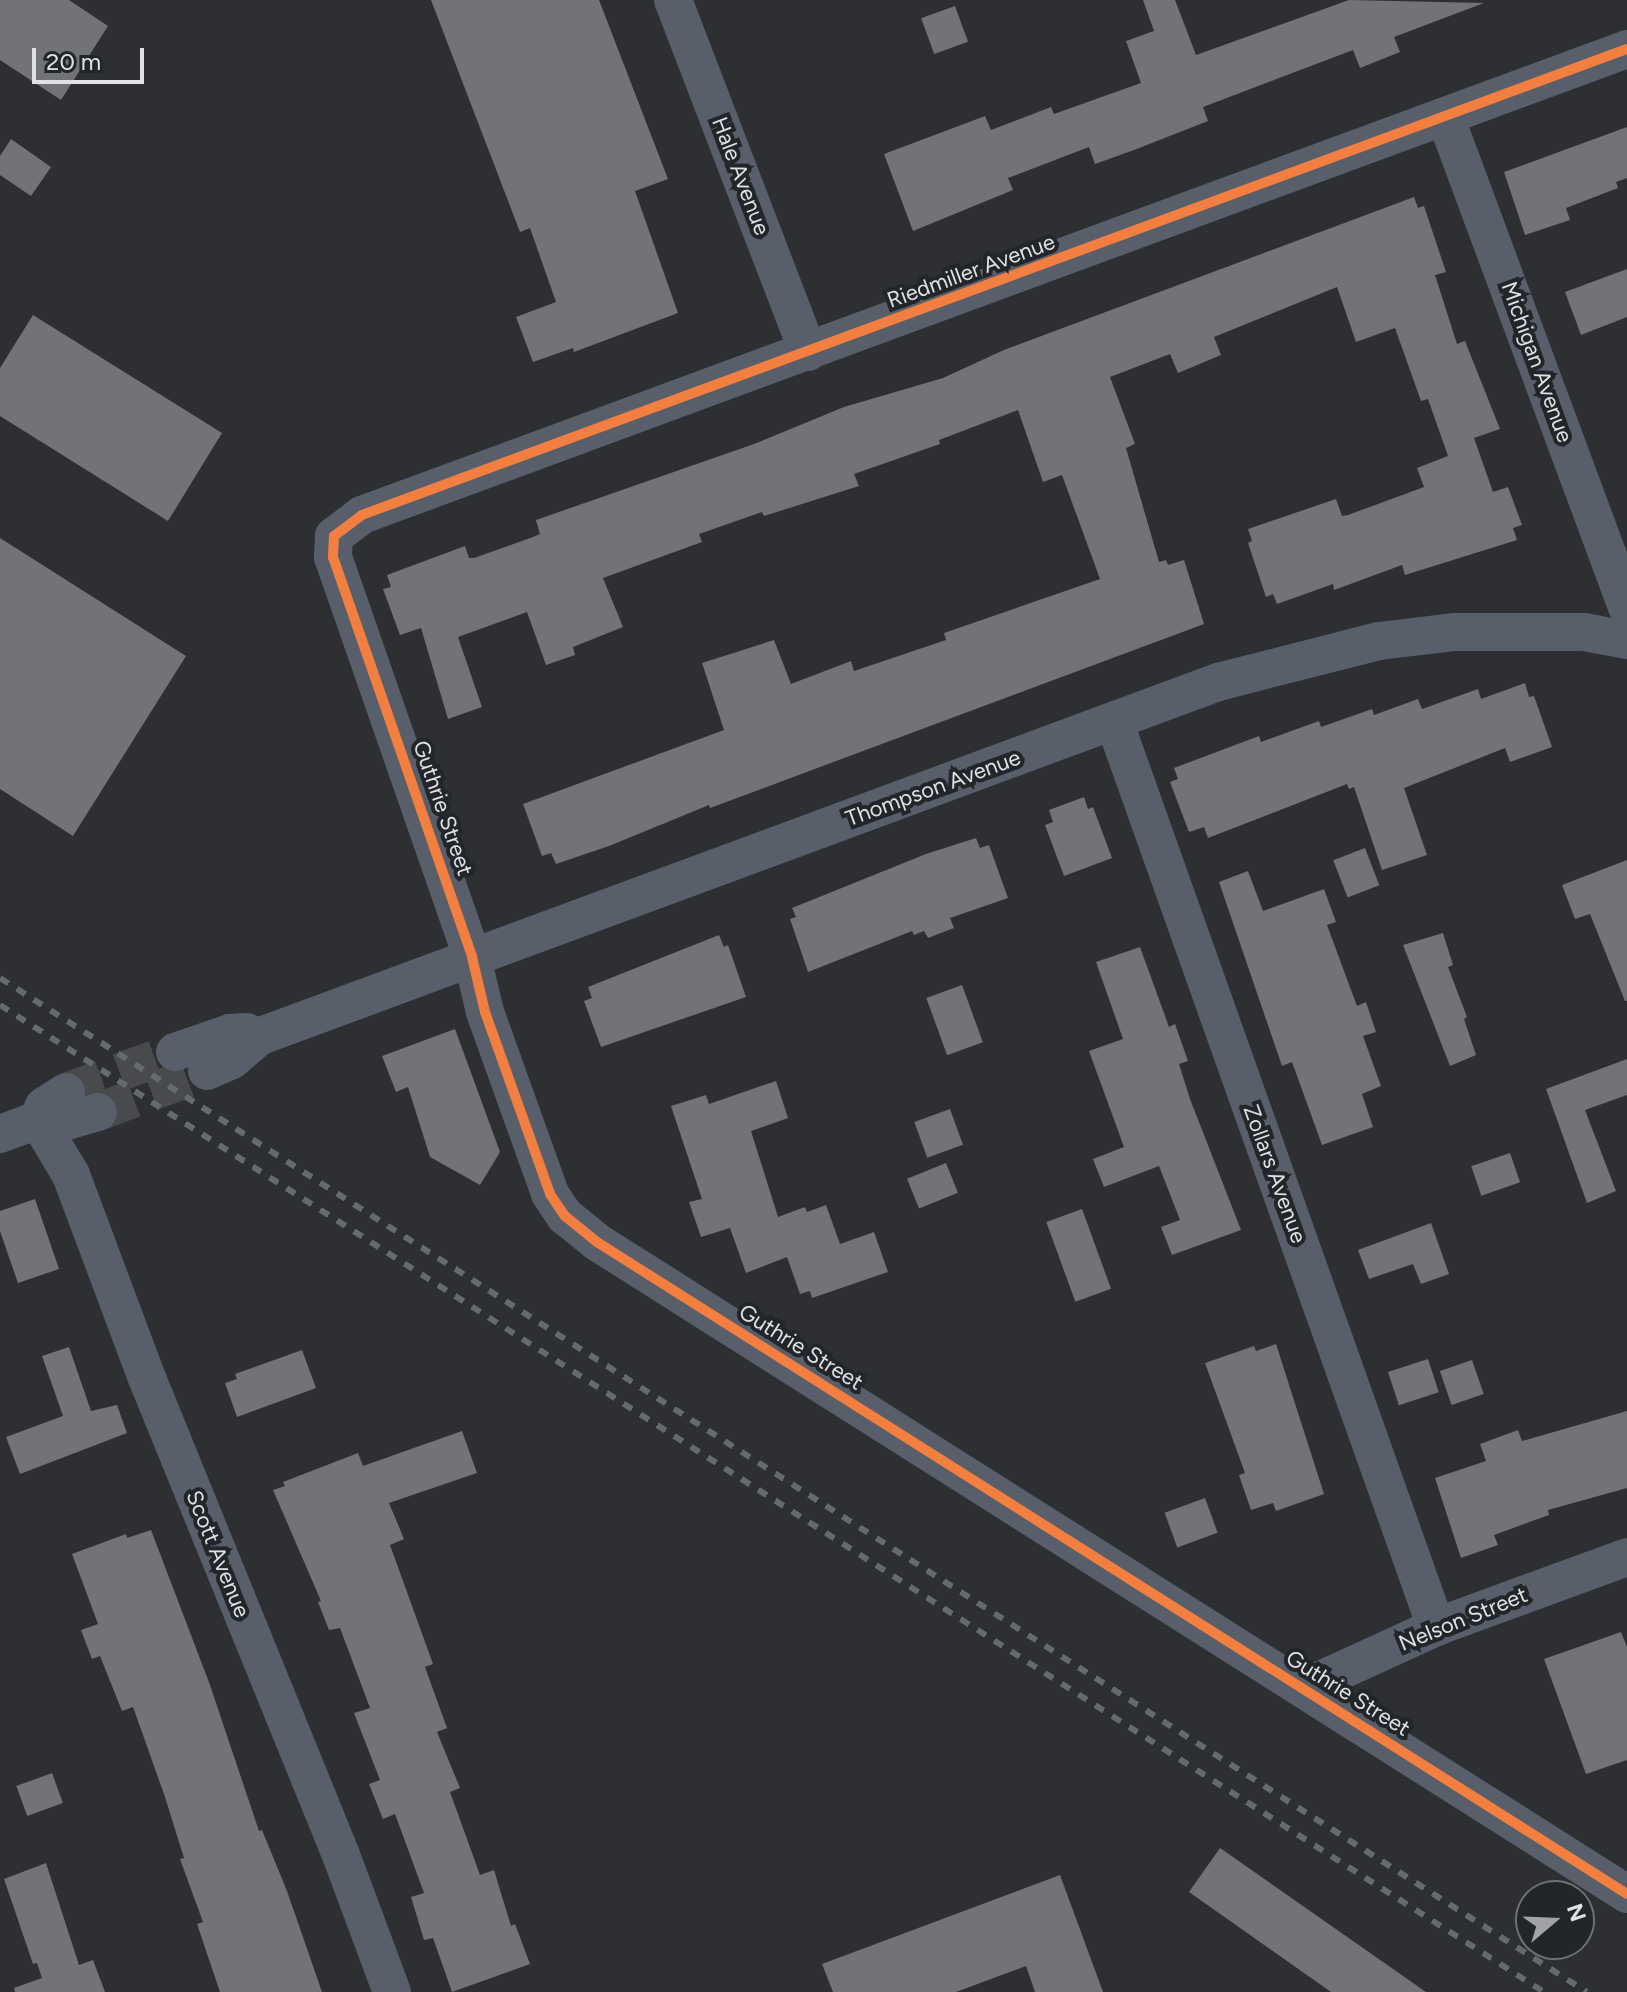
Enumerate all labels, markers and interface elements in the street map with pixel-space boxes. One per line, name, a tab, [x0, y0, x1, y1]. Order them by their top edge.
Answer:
scale bar	[36, 32, 148, 82]
text: 20 m	[46, 47, 101, 76]
street label: Hale Avenue	[706, 113, 776, 239]
street label: Riedmiller Avenue	[884, 228, 1058, 314]
street label: Michigan Avenue	[1496, 278, 1578, 446]
street label: Guthrie Street	[408, 737, 478, 879]
street label: Thompson Avenue	[842, 744, 1024, 832]
street label: Zollars Avenue	[1238, 1101, 1312, 1247]
street label: Guthrie Street	[734, 1298, 868, 1396]
street label: Scott Avenue	[181, 1487, 255, 1621]
street label: Nelson Street	[1395, 1581, 1531, 1657]
street label: Guthrie Street	[1281, 1644, 1415, 1742]
north arrow	[1515, 1880, 1595, 1960]
text: N	[1561, 1900, 1592, 1925]

